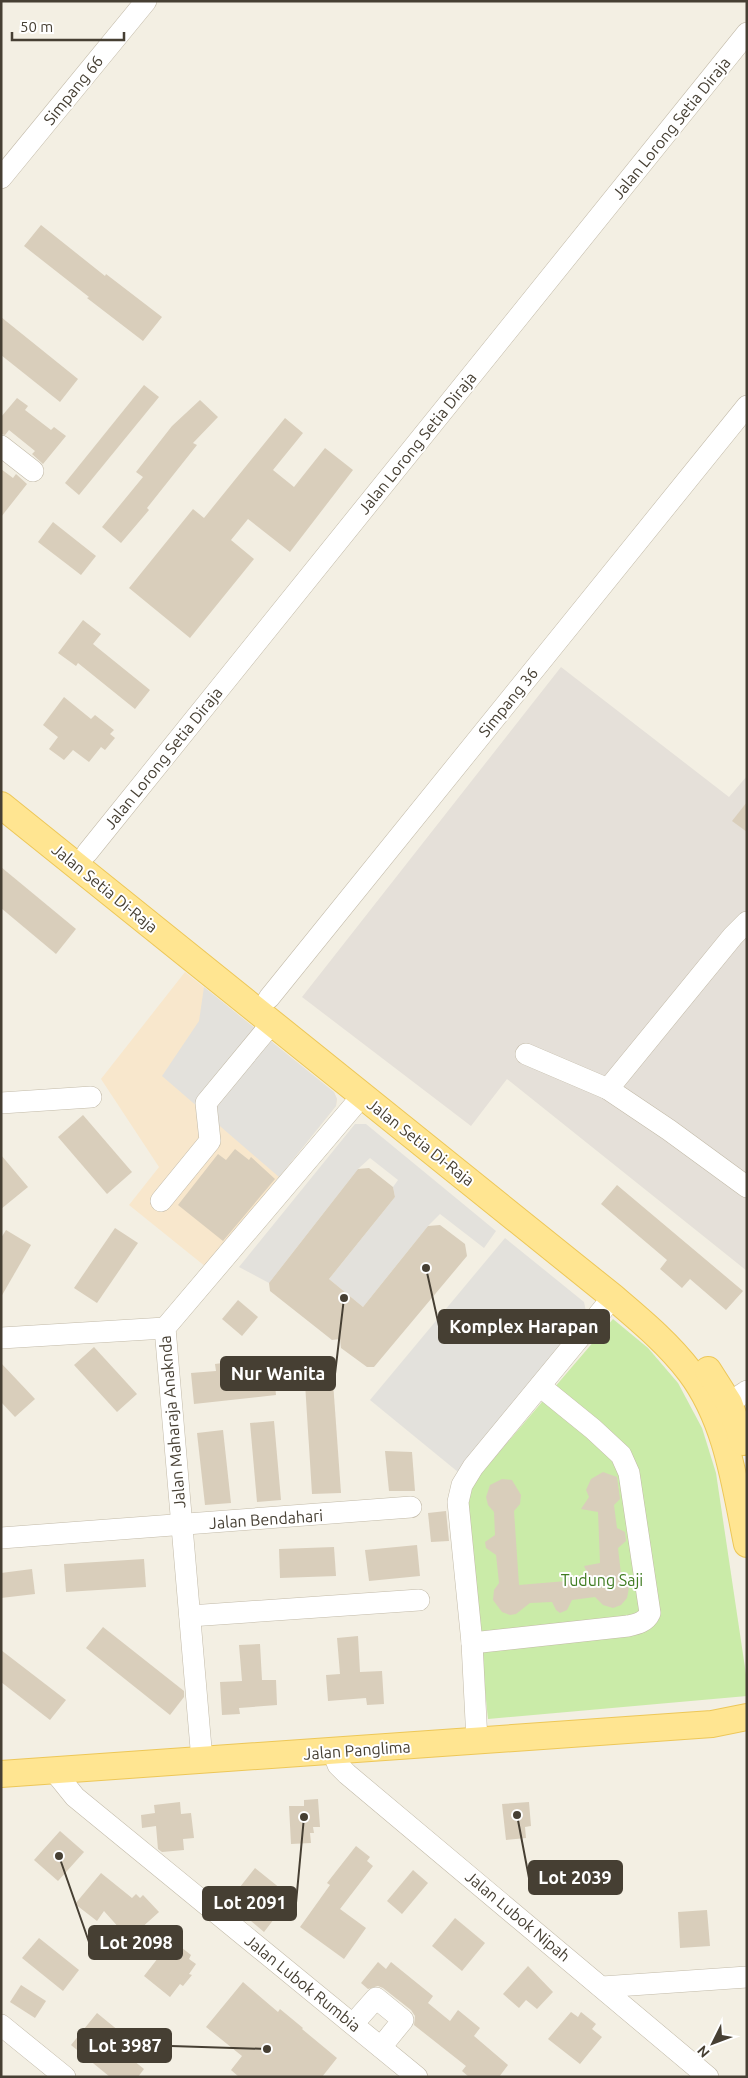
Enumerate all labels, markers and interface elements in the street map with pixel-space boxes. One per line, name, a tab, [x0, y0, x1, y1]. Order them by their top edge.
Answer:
scale bar	[12, 10, 125, 42]
text: 50 m	[20, 18, 53, 35]
street label: Simpang 66	[40, 52, 106, 128]
street label: Jalan Lorong Setia Diraja	[608, 54, 734, 202]
street label: Jalan Lorong Setia Diraja	[354, 369, 480, 517]
street label: Simpang 36	[475, 664, 541, 740]
street label: Jalan Lorong Setia Diraja	[100, 684, 226, 832]
street label: Jalan Setia Di-Raja	[49, 840, 161, 936]
street label: Jalan Setia Di-Raja	[364, 1095, 478, 1189]
callout: Komplex Harapan	[439, 1310, 609, 1343]
text: Komplex Harapan	[449, 1316, 599, 1336]
street label: Jalan Maharaja Anaknda	[155, 1335, 189, 1509]
callout: Nur Wanita	[221, 1357, 335, 1390]
text: Nur Wanita	[231, 1363, 325, 1383]
street label: Jalan Bendahari	[208, 1506, 324, 1532]
park label: Tudung Saji	[561, 1571, 643, 1589]
street label: Jalan Panglima	[303, 1737, 411, 1763]
callout: Lot 2039	[529, 1861, 622, 1894]
street label: Jalan Lubok Nipah	[462, 1867, 574, 1965]
text: Lot 2039	[538, 1867, 612, 1887]
callout: Lot 2091	[203, 1887, 296, 1920]
text: Lot 2091	[213, 1892, 287, 1912]
callout: Lot 2098	[89, 1926, 182, 1959]
street label: Jalan Lubok Rumbia	[242, 1931, 364, 2035]
text: Lot 2098	[99, 1932, 173, 1952]
north arrow	[688, 2018, 738, 2068]
callout: Lot 3987	[78, 2029, 171, 2062]
text: Lot 3987	[88, 2035, 162, 2055]
text: N	[694, 2042, 713, 2061]

